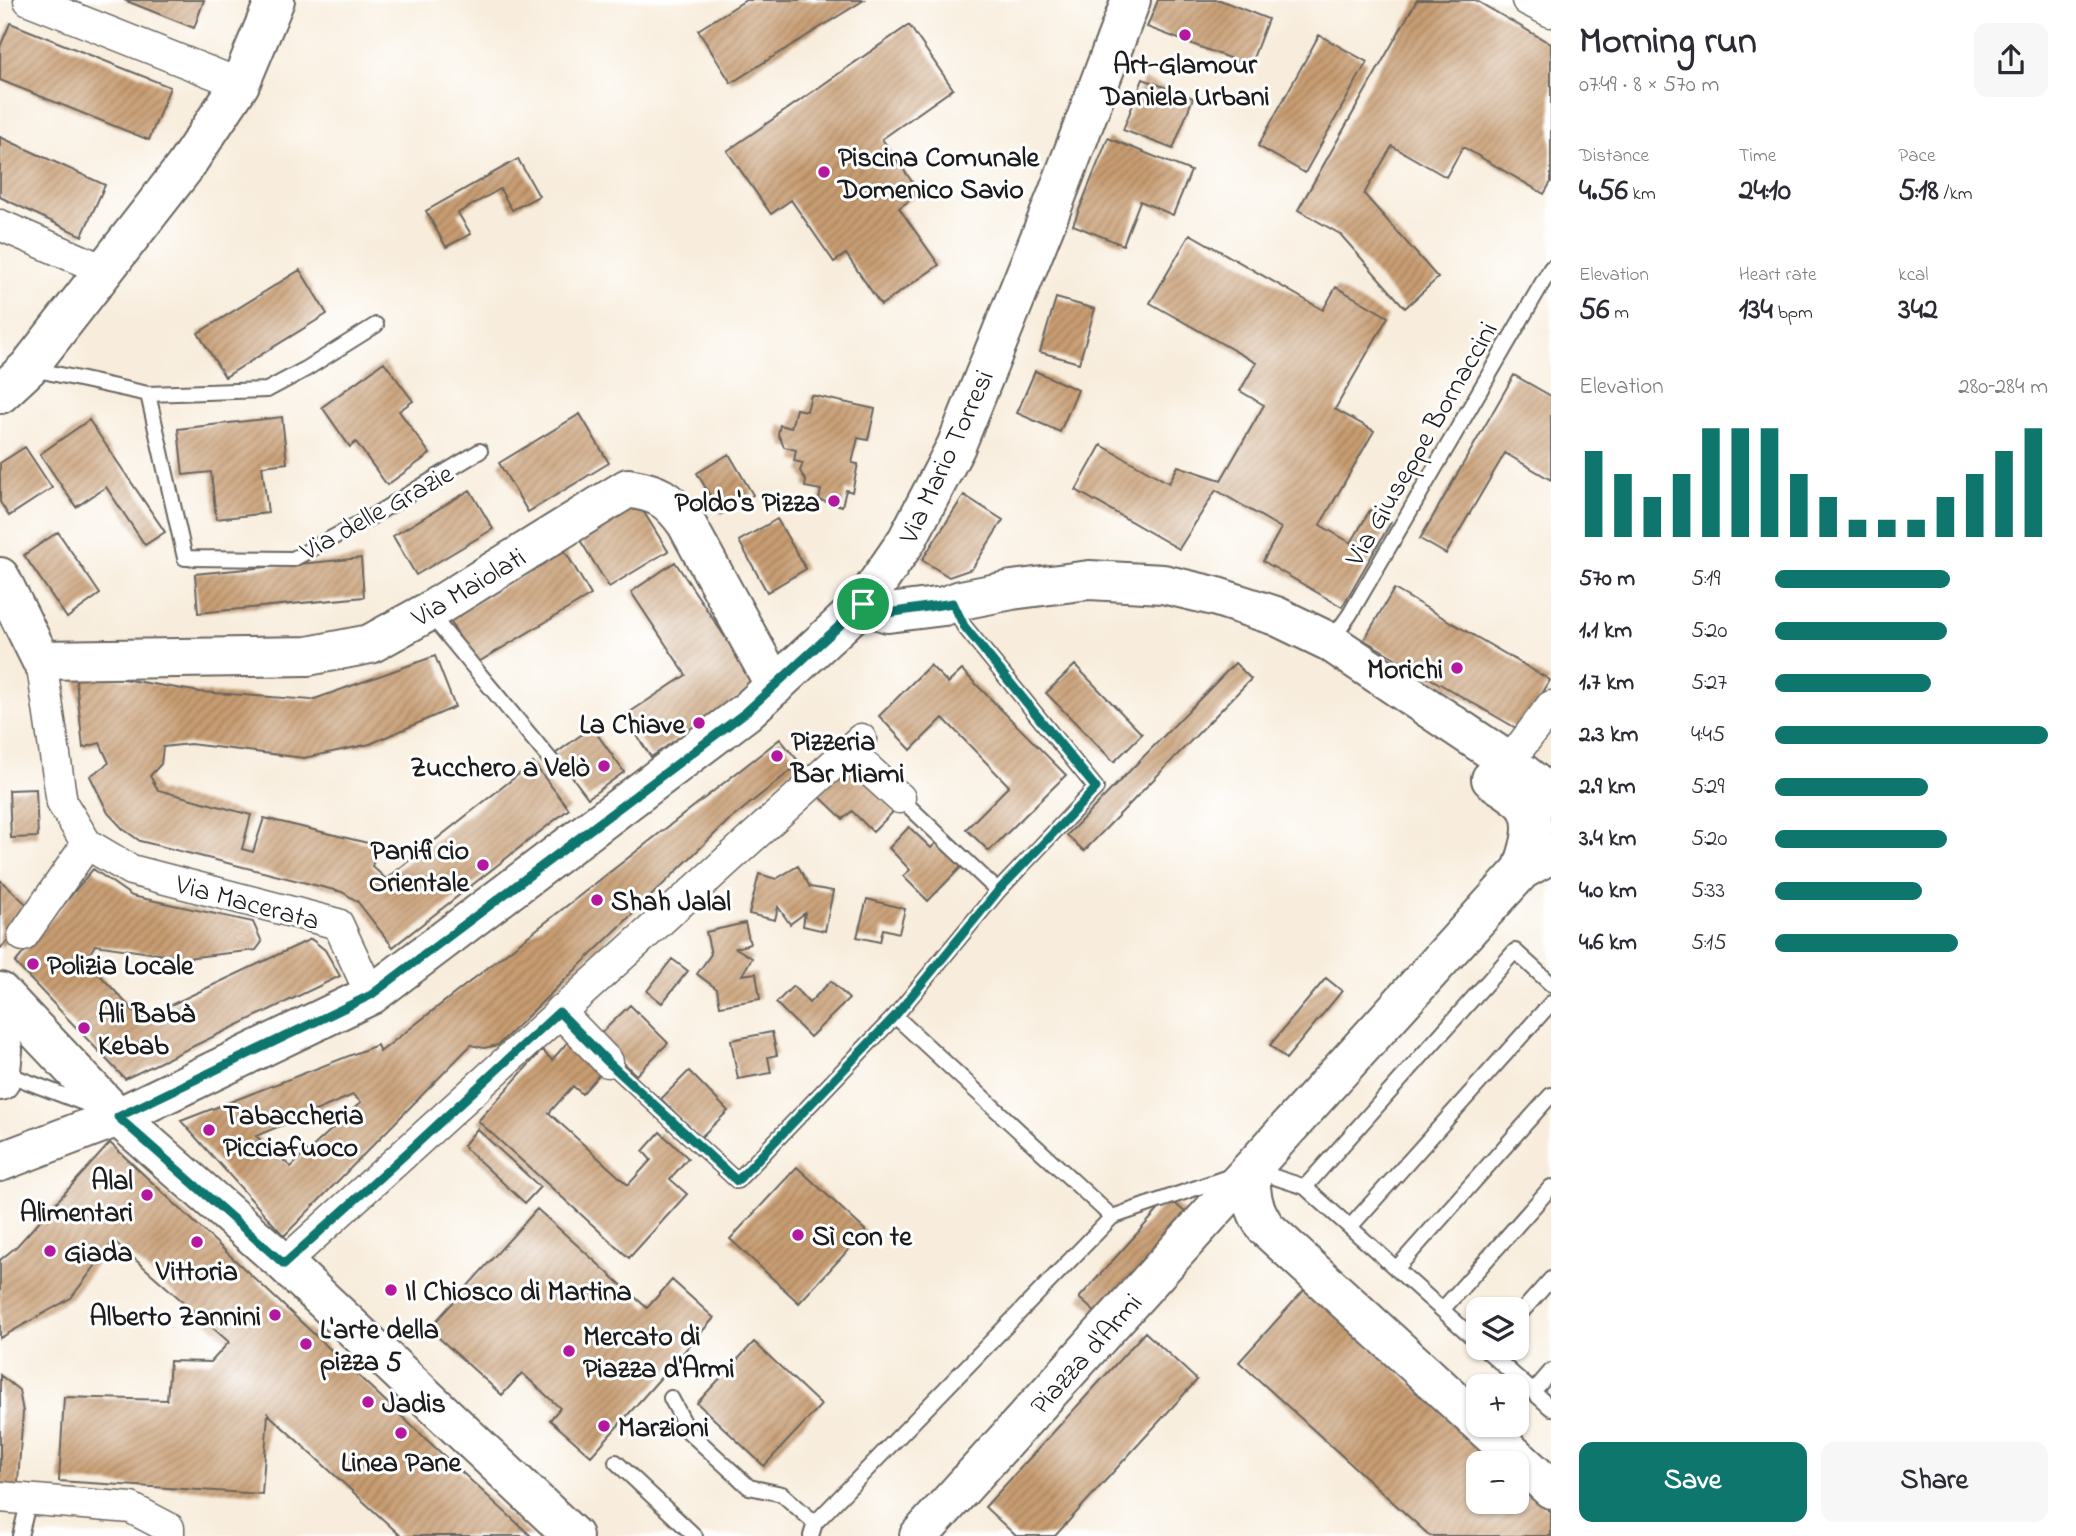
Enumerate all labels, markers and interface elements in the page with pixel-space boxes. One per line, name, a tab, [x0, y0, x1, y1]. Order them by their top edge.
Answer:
text: Morning run	[1579, 15, 1757, 71]
button: share	[1974, 23, 2048, 97]
marker: Art-Glamour Daniela Urbani	[1177, 27, 1193, 43]
place label: Art-Glamour Daniela Urbani	[1098, 46, 1270, 119]
text: 07:49 · 8 × 570 m	[1579, 69, 1719, 102]
place label: Piscina Comunale Domenico Savio	[836, 139, 1040, 212]
text: Distance	[1579, 143, 1649, 170]
text: Time	[1739, 143, 1776, 170]
text: Pace	[1898, 143, 1935, 170]
marker: Piscina Comunale Domenico Savio	[816, 164, 832, 180]
text: 4.56	[1579, 170, 1628, 214]
text: 24:10	[1739, 170, 1791, 214]
text: 5:18	[1898, 170, 1939, 214]
text: km	[1628, 181, 1656, 208]
text: /km	[1939, 181, 1973, 208]
text: Elevation	[1579, 262, 1649, 289]
text: Heart rate	[1739, 262, 1817, 289]
text: kcal	[1898, 262, 1929, 289]
text: 56	[1579, 289, 1609, 333]
text: 134	[1739, 289, 1773, 333]
text: 342	[1898, 289, 1938, 333]
text: m	[1609, 300, 1629, 327]
text: bpm	[1773, 300, 1813, 327]
street label: Via Giuseppe Bornaccini	[1336, 315, 1510, 576]
street label: Via Mario Torresi	[889, 364, 1006, 552]
text: Elevation	[1579, 371, 1664, 404]
text: 280–284 m	[1958, 371, 2048, 404]
street label: Via delle Grazie	[293, 455, 462, 574]
place label: Poldo's Pizza	[674, 484, 820, 525]
marker: Poldo's Pizza	[826, 493, 842, 509]
street label: Via Maiolati	[404, 539, 535, 640]
text: 570 m	[1579, 563, 1635, 596]
text: 5:19	[1691, 563, 1720, 596]
pin	[833, 574, 893, 634]
icon: arrive	[844, 585, 882, 623]
text: 1.1 km	[1579, 615, 1632, 648]
text: 5:20	[1691, 615, 1727, 648]
place label: Morichi	[1367, 651, 1443, 692]
marker: Morichi	[1449, 660, 1465, 676]
text: 1.7 km	[1579, 667, 1634, 700]
text: 5:27	[1691, 667, 1727, 700]
place label: La Chiave	[579, 706, 686, 747]
marker: La Chiave	[691, 715, 707, 731]
text: 2.3 km	[1579, 719, 1638, 752]
text: 4:45	[1691, 719, 1725, 752]
place label: Pizzeria Bar Miami	[789, 723, 905, 796]
marker: Pizzeria Bar Miami	[769, 748, 785, 764]
place label: Zucchero a Velò	[410, 749, 590, 790]
marker: Zucchero a Velò	[596, 758, 612, 774]
text: 2.9 km	[1579, 771, 1636, 804]
text: 5:29	[1691, 771, 1724, 804]
text: 3.4 km	[1579, 823, 1636, 856]
text: 5:20	[1691, 823, 1727, 856]
place label: Panificio Orientale	[369, 832, 470, 905]
marker: Panificio Orientale	[475, 857, 491, 873]
street label: Via Macerata	[170, 865, 323, 943]
text: 4.0 km	[1579, 875, 1637, 908]
text: 5:33	[1691, 875, 1725, 908]
place label: Shah Jalal	[611, 883, 731, 924]
marker: Shah Jalal	[589, 892, 605, 908]
text: 4.6 km	[1579, 927, 1637, 960]
text: 5:15	[1691, 927, 1727, 960]
place label: Polizia Locale	[47, 947, 195, 988]
marker: Polizia Locale	[25, 956, 41, 972]
place label: Ali Babà Kebab	[98, 995, 196, 1068]
marker: Ali Babà Kebab	[76, 1020, 92, 1036]
place label: Tabaccheria Picciafuoco	[223, 1097, 364, 1170]
marker: Tabaccheria Picciafuoco	[201, 1122, 217, 1138]
place label: Alal Alimentari	[20, 1162, 133, 1235]
marker: Alal Alimentari	[139, 1187, 155, 1203]
place label: Sì con te	[812, 1218, 913, 1259]
marker: Sì con te	[790, 1227, 806, 1243]
place label: Giada	[64, 1234, 133, 1275]
marker: Vittoria	[189, 1234, 205, 1250]
marker: Giada	[42, 1243, 58, 1259]
place label: Vittoria	[155, 1253, 238, 1294]
place label: Il Chiosco di Martina	[405, 1273, 632, 1314]
marker: Il Chiosco di Martina	[383, 1282, 399, 1298]
street label: Piazza d'Armi	[1022, 1285, 1154, 1425]
map controls	[1466, 1297, 1529, 1514]
button: layers	[1466, 1297, 1529, 1360]
place label: Alberto Zannini	[90, 1298, 261, 1339]
marker: Alberto Zannini	[267, 1307, 283, 1323]
place label: L'arte della pizza 5	[320, 1311, 439, 1384]
place label: Mercato di Piazza d'Armi	[583, 1318, 735, 1391]
marker: L'arte della pizza 5	[298, 1336, 314, 1352]
marker: Mercato di Piazza d'Armi	[561, 1343, 577, 1359]
button: +	[1466, 1374, 1529, 1437]
place label: Jadis	[382, 1385, 446, 1426]
marker: Jadis	[360, 1394, 376, 1410]
place label: Marzioni	[618, 1409, 709, 1450]
marker: Marzioni	[596, 1418, 612, 1434]
marker: Linea Pane	[393, 1425, 409, 1441]
button: Save	[1579, 1442, 1807, 1522]
button: Share	[1821, 1442, 2048, 1522]
place label: Linea Pane	[341, 1444, 462, 1485]
button: −	[1466, 1451, 1529, 1514]

